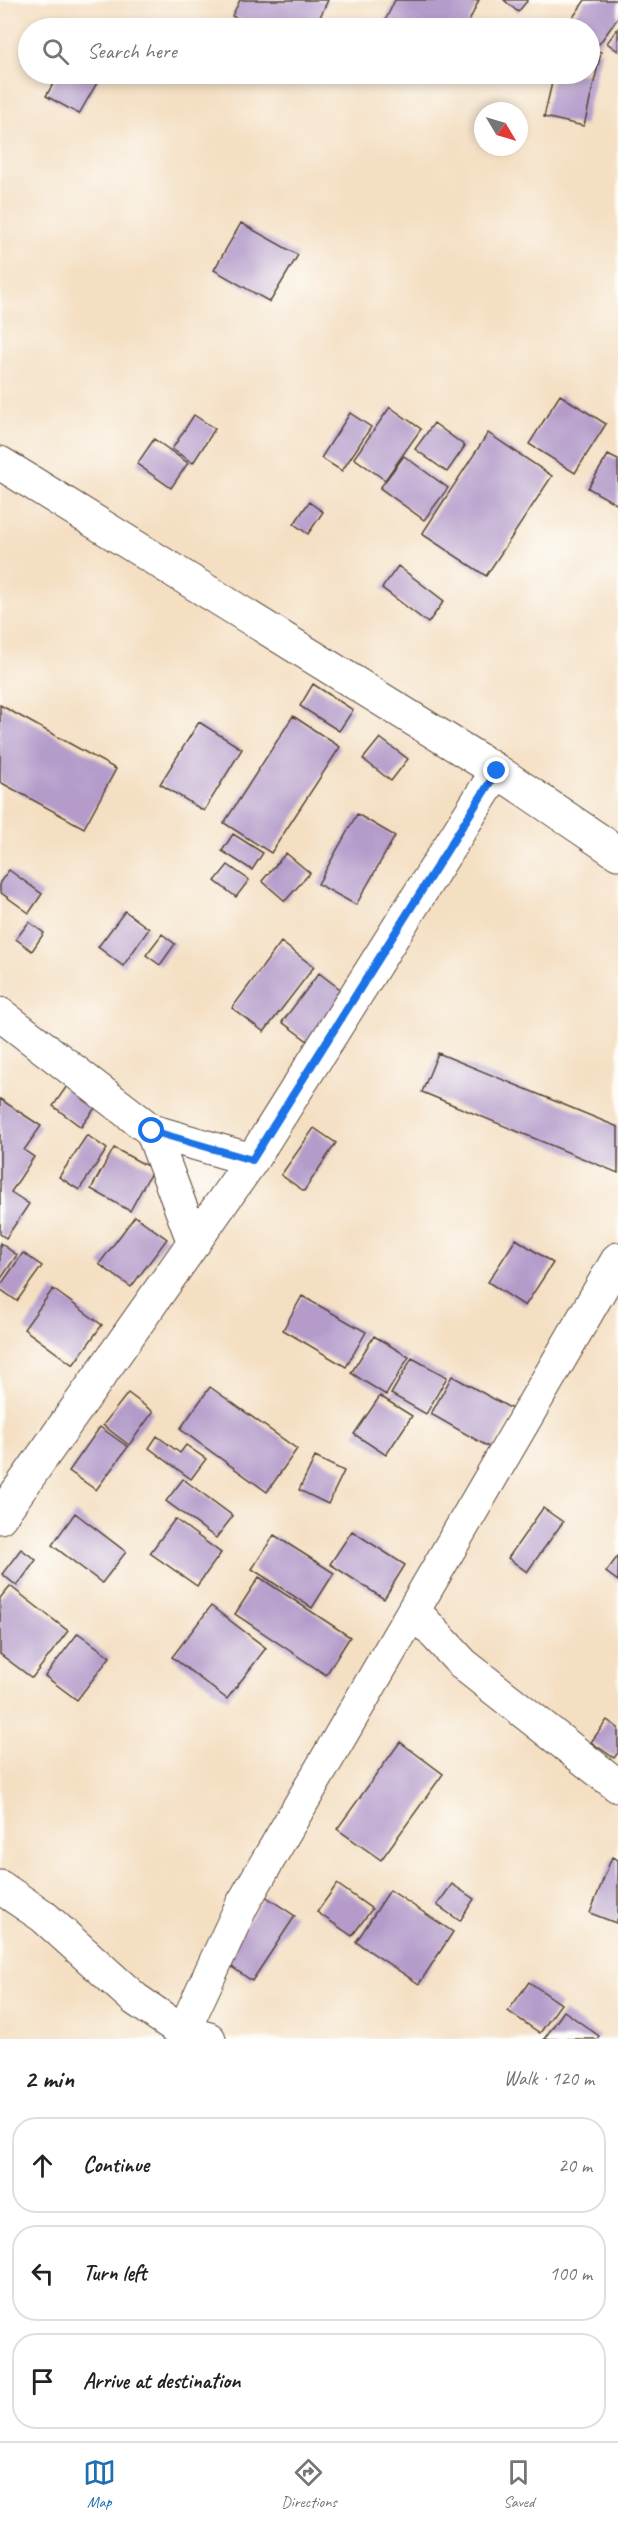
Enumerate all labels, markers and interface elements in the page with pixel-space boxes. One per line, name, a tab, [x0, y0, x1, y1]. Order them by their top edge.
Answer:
search box	[18, 18, 600, 84]
icon: search	[39, 35, 72, 68]
text: Search here	[87, 37, 177, 65]
north arrow	[474, 102, 528, 156]
route end	[483, 757, 509, 783]
route start	[138, 1117, 164, 1143]
text: 2 min	[24, 2062, 74, 2095]
text: Walk · 120 m	[504, 2066, 594, 2091]
icon: ahead	[26, 2149, 59, 2182]
text: Continue	[83, 2151, 149, 2179]
text: 20 m	[558, 2153, 592, 2178]
icon: left	[26, 2257, 59, 2290]
text: Turn left	[83, 2259, 147, 2287]
text: 100 m	[549, 2261, 592, 2286]
icon: arrive	[26, 2365, 59, 2398]
text: Arrive at destination	[83, 2367, 240, 2395]
tab: Map	[83, 2456, 116, 2512]
tab: Directions	[281, 2456, 337, 2512]
tab: Saved	[502, 2456, 535, 2512]

